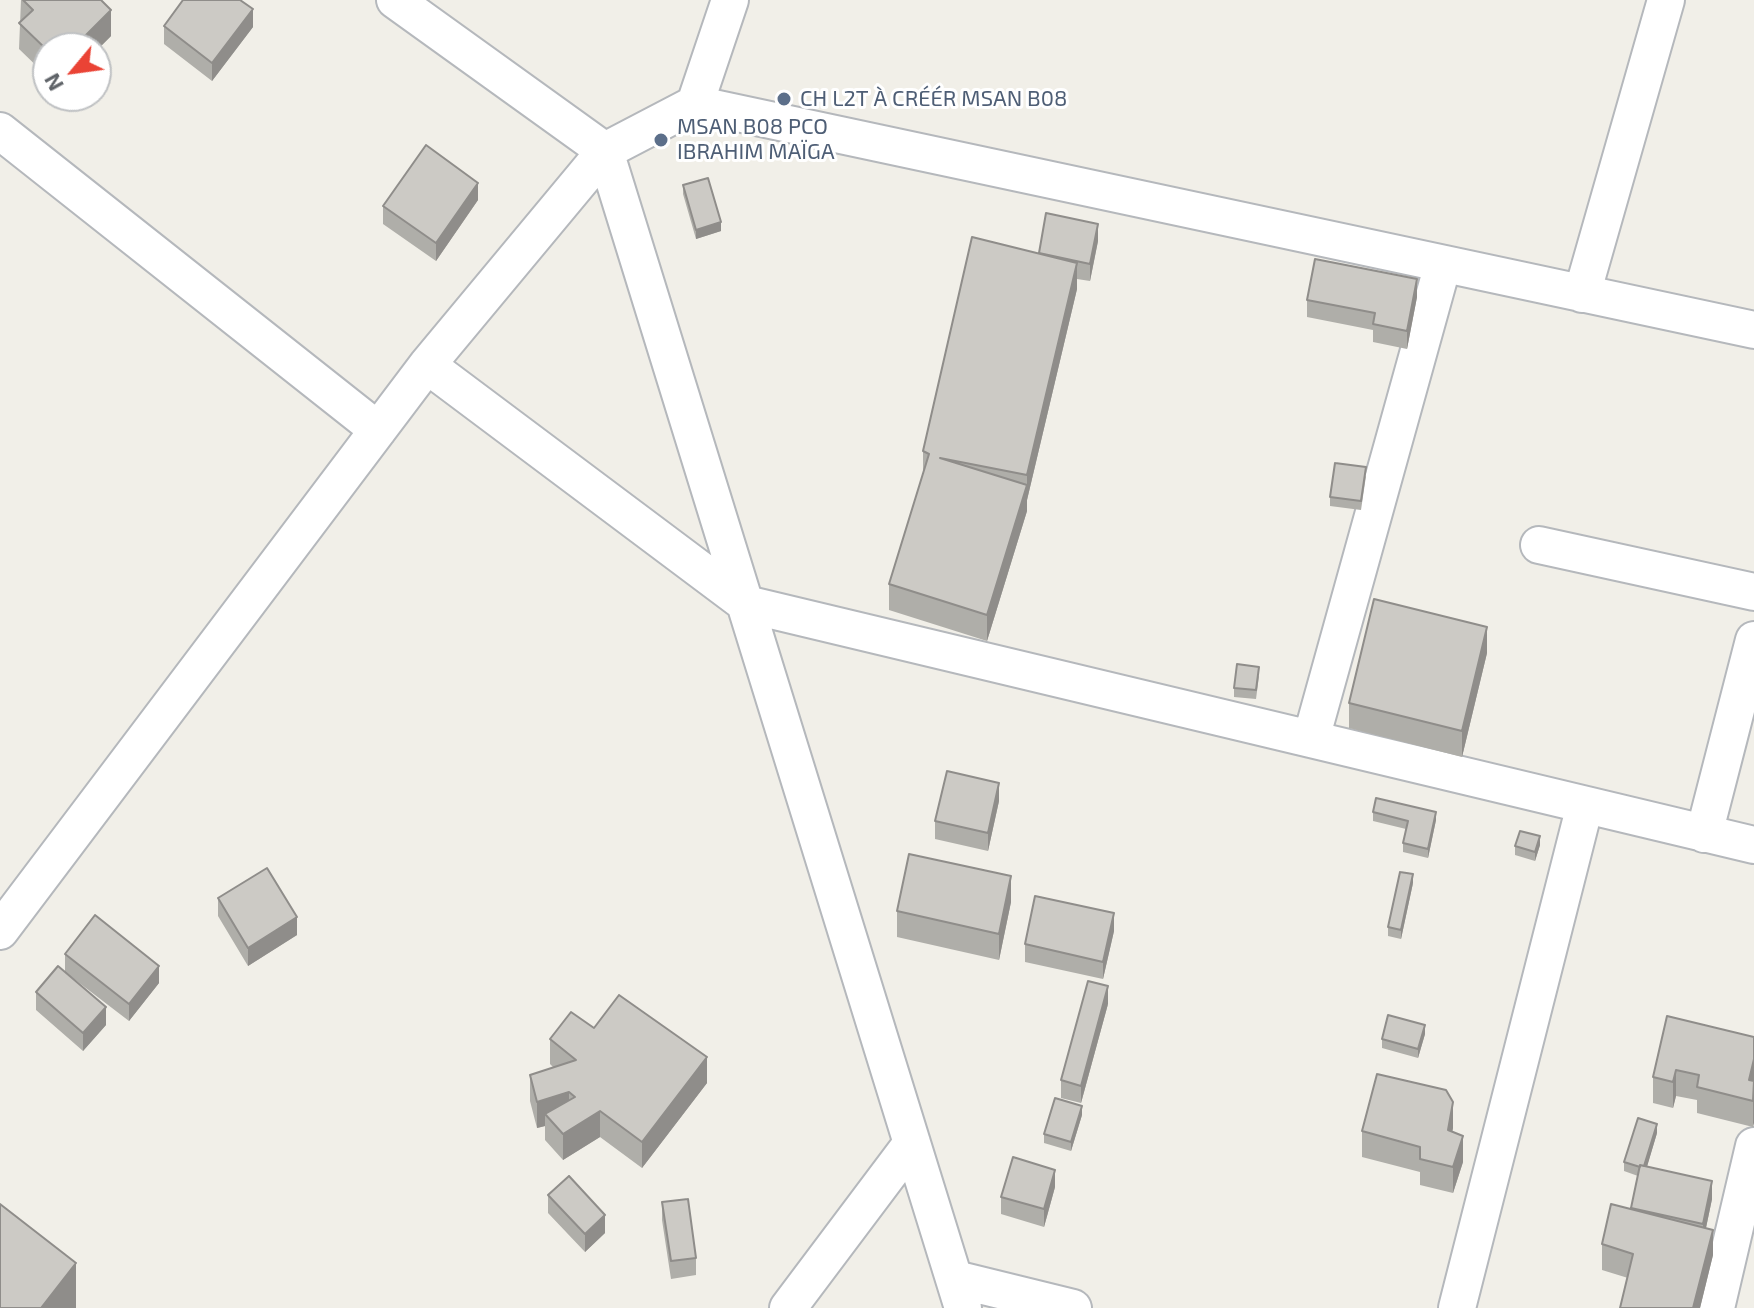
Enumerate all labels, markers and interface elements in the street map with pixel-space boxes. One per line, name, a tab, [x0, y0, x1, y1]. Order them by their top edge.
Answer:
north arrow	[32, 32, 112, 112]
text: N	[38, 69, 68, 96]
place label: CH L2T À CRÉÉR MSAN B08	[800, 86, 1067, 112]
marker: CH L2T À CRÉÉR MSAN B08	[775, 90, 793, 108]
place label: MSAN B08 PCO IBRAHIM MAÏGA	[677, 114, 835, 166]
marker: MSAN B08 PCO IBRAHIM MAÏGA	[652, 131, 670, 149]

